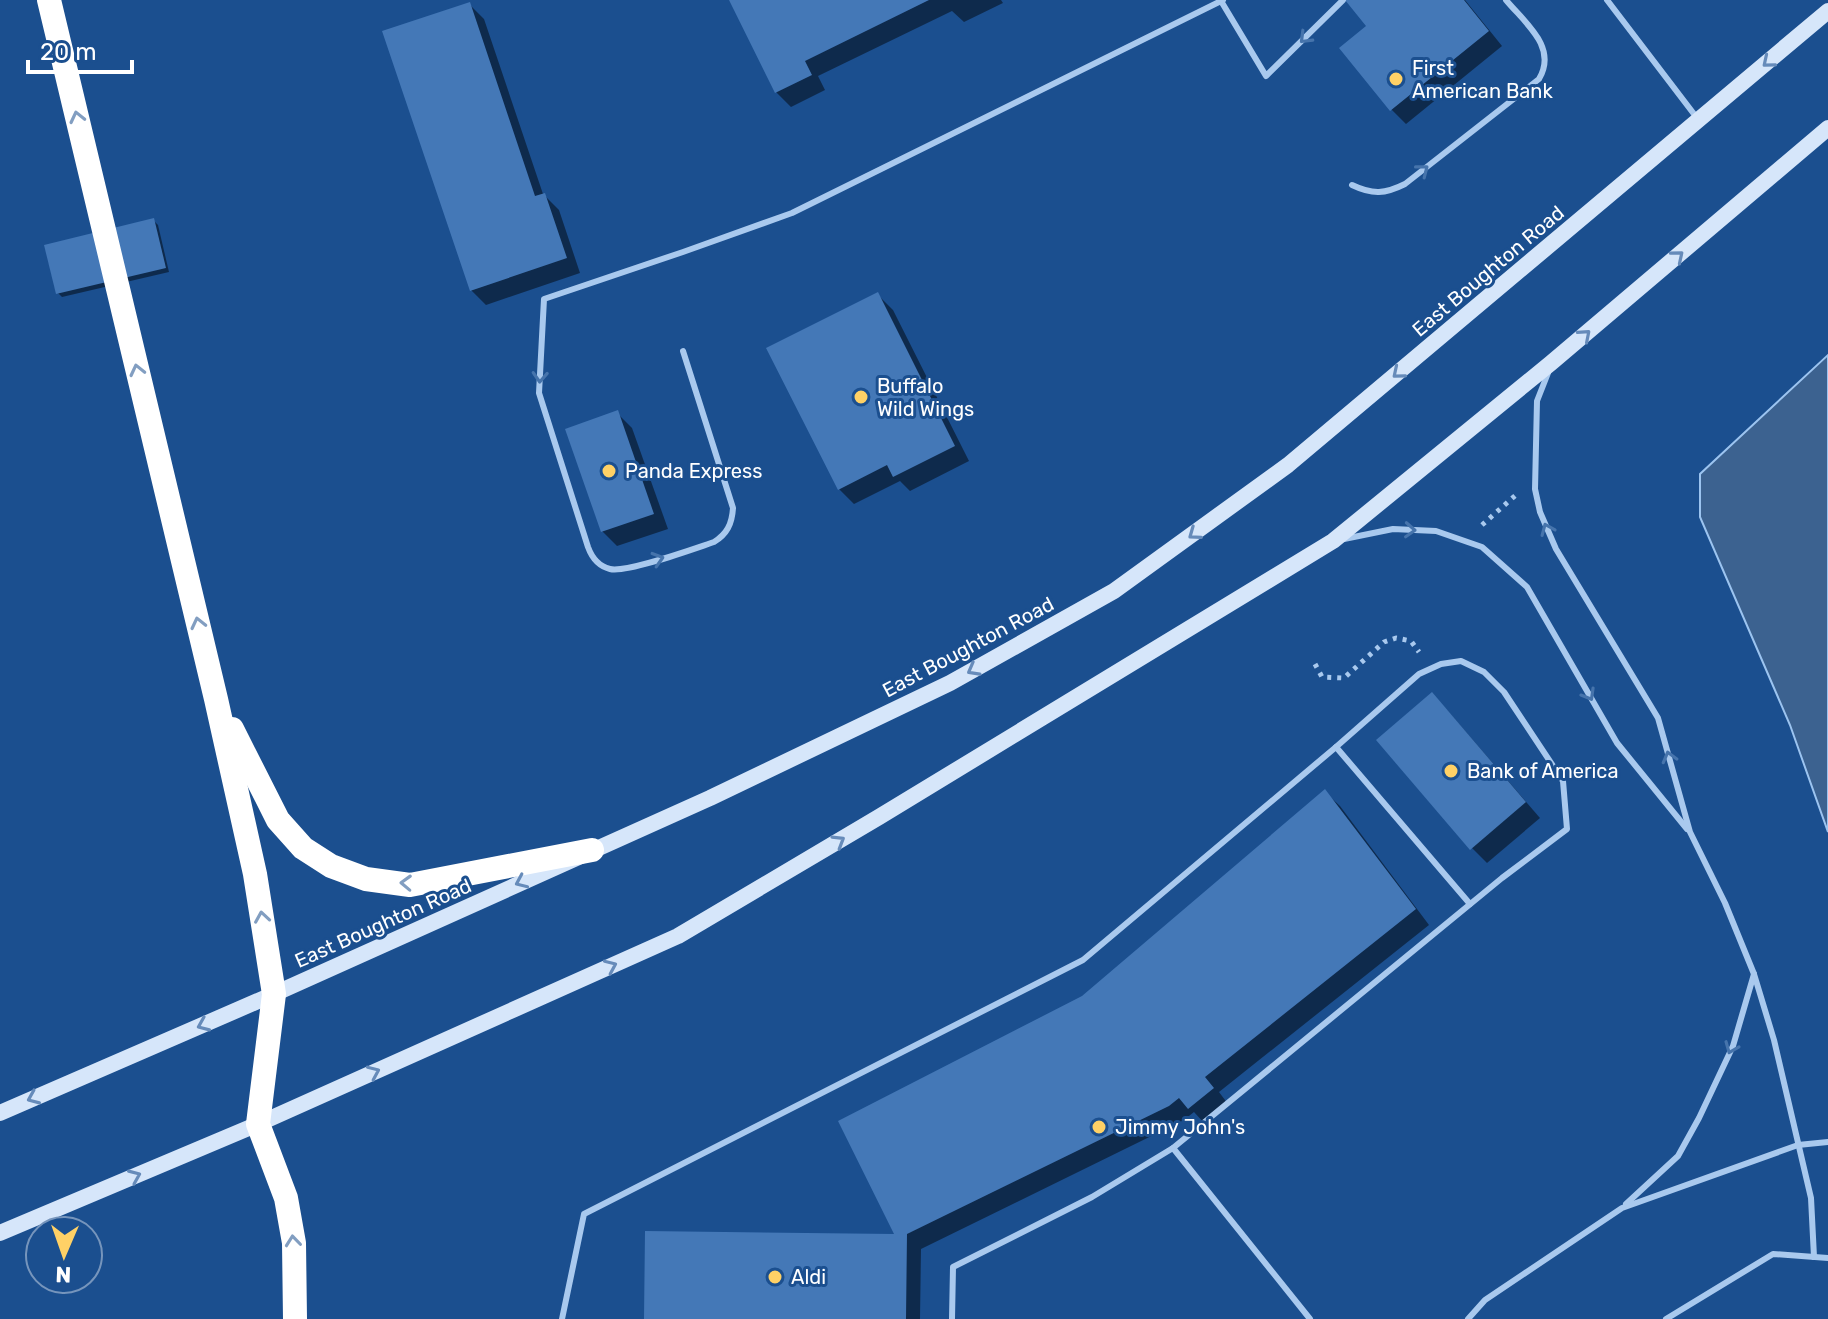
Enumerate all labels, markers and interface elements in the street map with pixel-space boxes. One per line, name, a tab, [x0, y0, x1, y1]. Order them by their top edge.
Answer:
scale bar	[28, 24, 132, 74]
one-way arrow	[1300, 29, 1314, 43]
text: 20 m	[40, 38, 97, 66]
one-way arrow	[1763, 52, 1778, 67]
place label: First American Bank	[1412, 56, 1553, 103]
marker: First American Bank	[1387, 70, 1405, 88]
one-way arrow	[69, 111, 86, 124]
one-way arrow	[1414, 166, 1428, 180]
street label: East Boughton Road	[1407, 201, 1569, 341]
one-way arrow	[1668, 251, 1683, 265]
one-way arrow	[1575, 330, 1590, 345]
one-way arrow	[1393, 363, 1407, 378]
one-way arrow	[130, 364, 147, 377]
one-way arrow	[532, 371, 549, 384]
place label: Buffalo Wild Wings	[877, 374, 974, 421]
marker: Buffalo Wild Wings	[852, 388, 870, 406]
place label: Panda Express	[625, 459, 762, 483]
marker: Panda Express	[600, 462, 618, 480]
one-way arrow	[1403, 521, 1416, 538]
one-way arrow	[1541, 523, 1557, 537]
one-way arrow	[1188, 524, 1202, 538]
one-way arrow	[650, 552, 664, 568]
street label: East Boughton Road	[878, 592, 1058, 702]
one-way arrow	[190, 616, 207, 630]
one-way arrow	[967, 660, 982, 676]
one-way arrow	[1579, 686, 1595, 701]
one-way arrow	[1662, 750, 1678, 764]
place label: Bank of America	[1467, 759, 1618, 783]
marker: Bank of America	[1442, 762, 1460, 780]
one-way arrow	[830, 836, 845, 851]
one-way arrow	[515, 872, 529, 888]
street label: East Boughton Road	[291, 873, 475, 973]
one-way arrow	[399, 874, 411, 892]
one-way arrow	[254, 910, 271, 924]
one-way arrow	[603, 960, 617, 976]
one-way arrow	[196, 1016, 211, 1032]
one-way arrow	[1724, 1040, 1741, 1054]
one-way arrow	[365, 1066, 380, 1082]
one-way arrow	[27, 1089, 41, 1105]
place label: Jimmy John's	[1115, 1115, 1245, 1139]
marker: Jimmy John's	[1090, 1118, 1108, 1136]
one-way arrow	[127, 1169, 141, 1185]
north arrow	[24, 1215, 104, 1295]
one-way arrow	[284, 1234, 301, 1247]
text: N	[55, 1261, 72, 1288]
place label: Aldi	[791, 1265, 826, 1289]
marker: Aldi	[766, 1268, 784, 1286]

